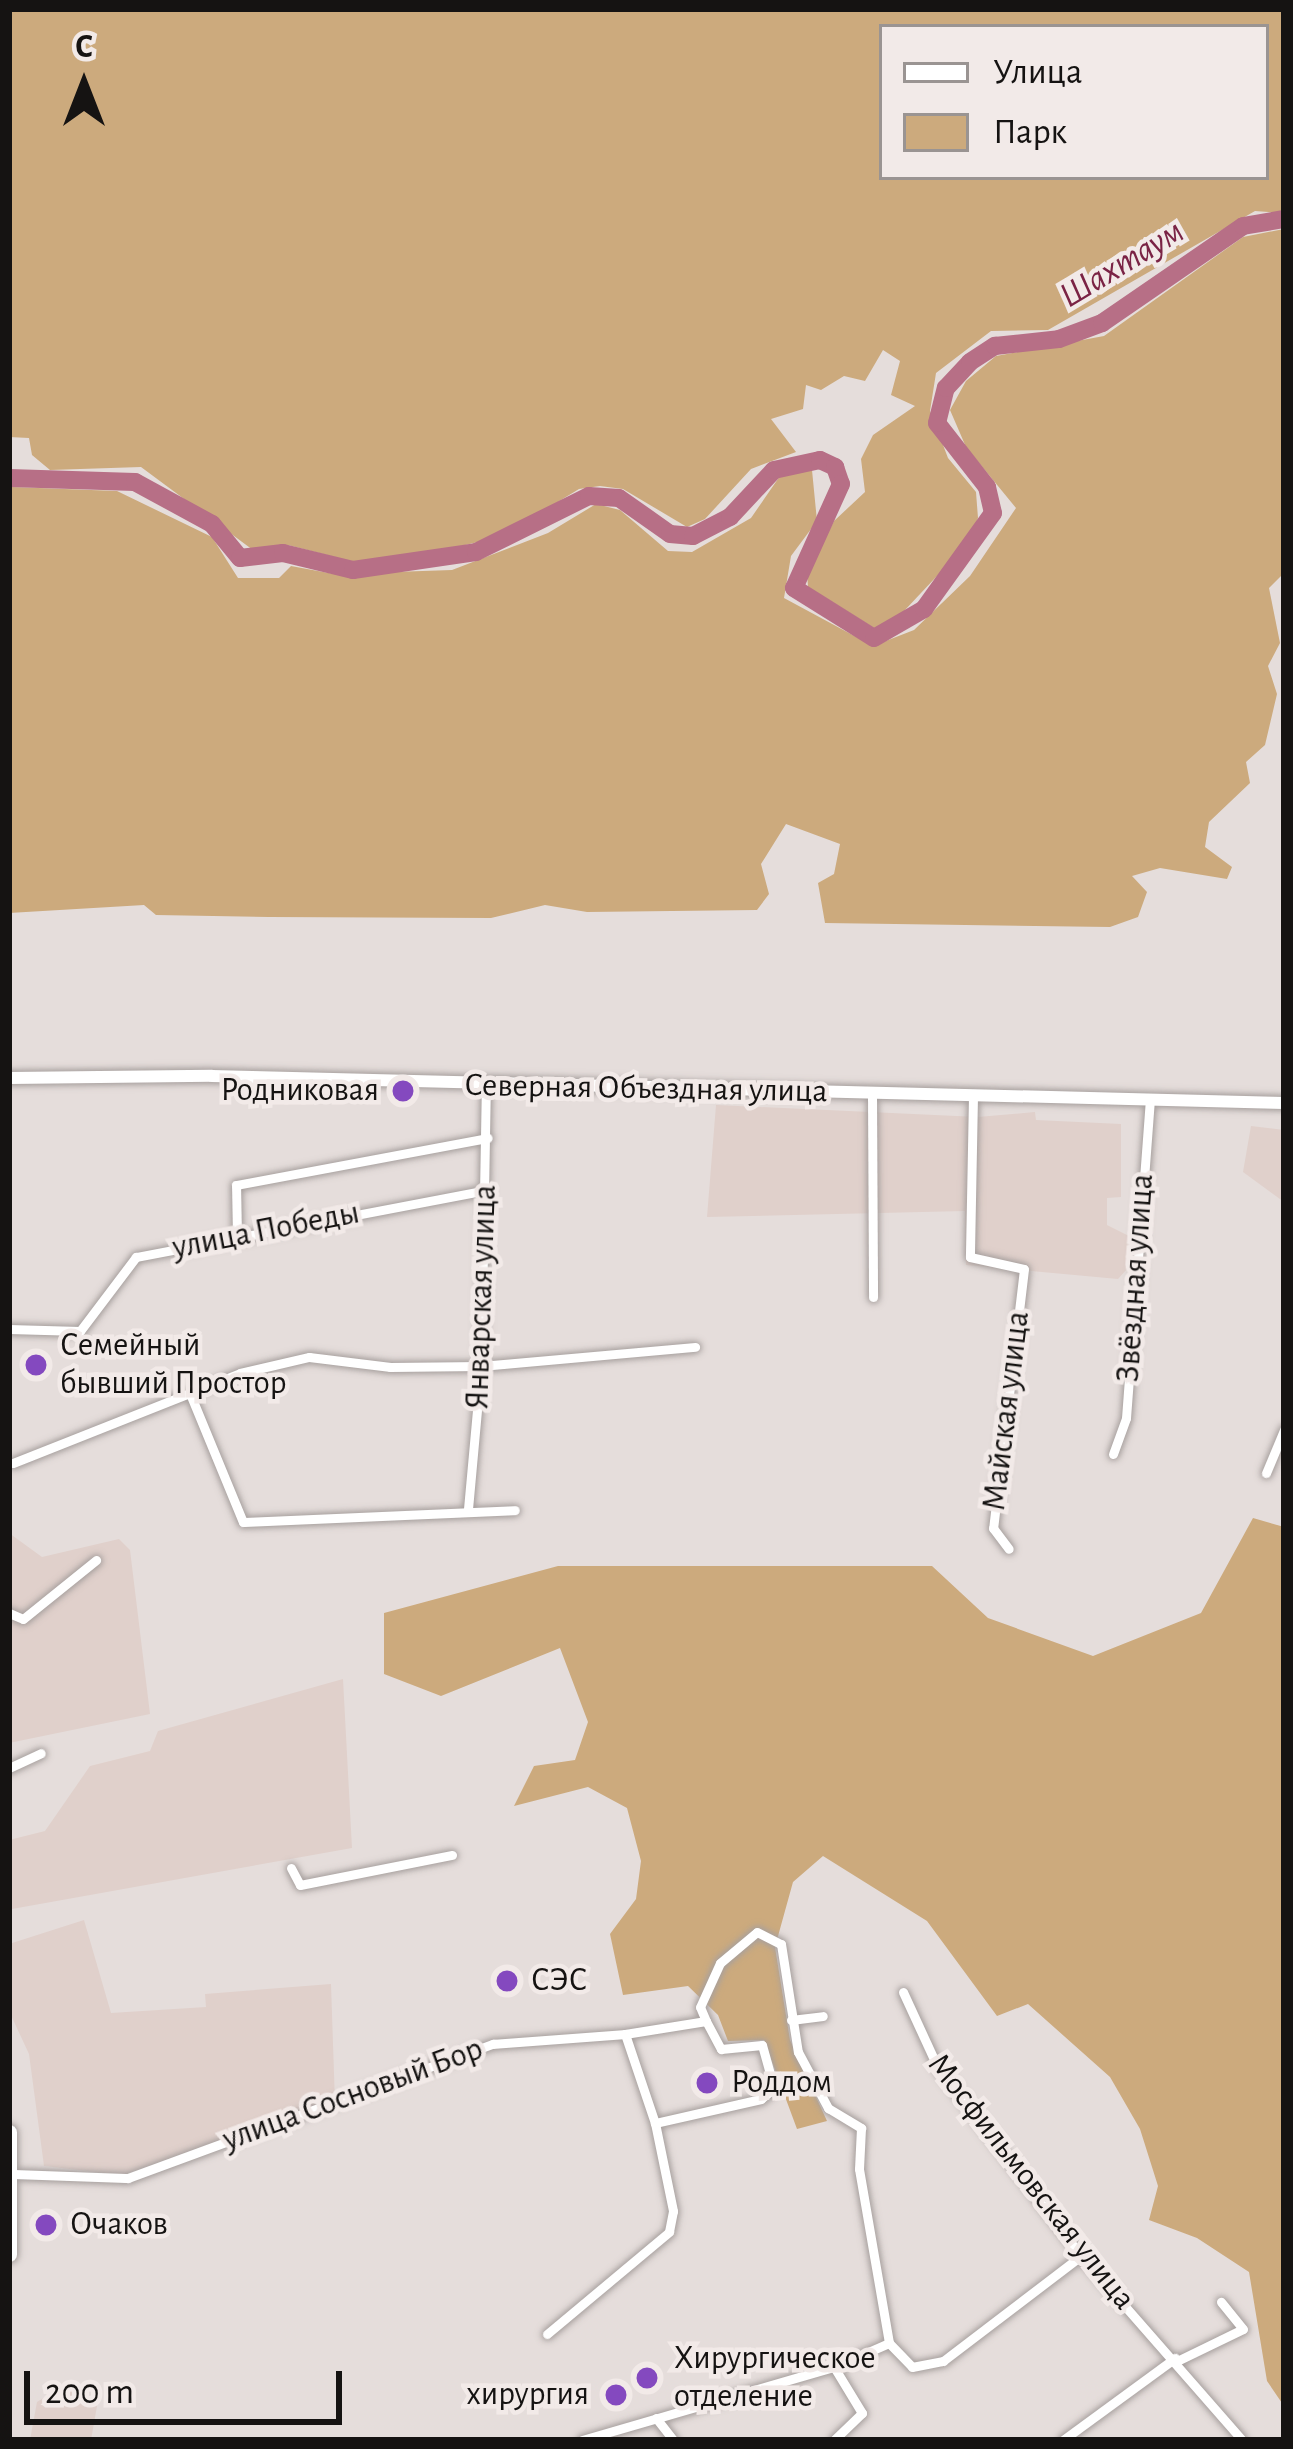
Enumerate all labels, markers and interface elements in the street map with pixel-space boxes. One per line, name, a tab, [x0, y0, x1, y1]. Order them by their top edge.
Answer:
north arrow	[24, 24, 144, 144]
legend	[879, 24, 1269, 180]
text: С	[75, 31, 93, 64]
text: Улица	[993, 54, 1082, 90]
text: Парк	[993, 114, 1067, 150]
water label: Шахтаум	[1052, 210, 1192, 318]
street label: Северная Объездная улица	[464, 1066, 828, 1112]
place label: Родниковая	[221, 1071, 379, 1111]
marker: Родниковая	[390, 1078, 416, 1104]
street label: Звёздная улица	[1109, 1173, 1163, 1383]
street label: Январская улица	[458, 1184, 506, 1410]
street label: улица Победы	[169, 1193, 363, 1269]
street label: Майская улица	[975, 1309, 1039, 1513]
place label: Семейный бывший Простор	[60, 1326, 287, 1404]
marker: Семейный бывший Простор	[23, 1352, 49, 1378]
place label: СЭС	[531, 1961, 587, 2001]
marker: СЭС	[494, 1968, 520, 1994]
street label: улица Сосновый Бор	[218, 2030, 488, 2160]
street label: Мосфильмовская улица	[919, 2046, 1143, 2318]
place label: Роддом	[731, 2063, 832, 2103]
marker: Роддом	[694, 2070, 720, 2096]
place label: Очаков	[70, 2205, 168, 2245]
marker: Очаков	[33, 2212, 59, 2238]
place label: Хирургическое отделение	[674, 2339, 876, 2417]
scale bar	[30, 2347, 348, 2421]
marker: Хирургическое отделение	[631, 2362, 663, 2394]
text: 200 m	[45, 2374, 134, 2410]
place label: хирургия	[466, 2375, 589, 2415]
marker: хирургия	[600, 2379, 632, 2411]

